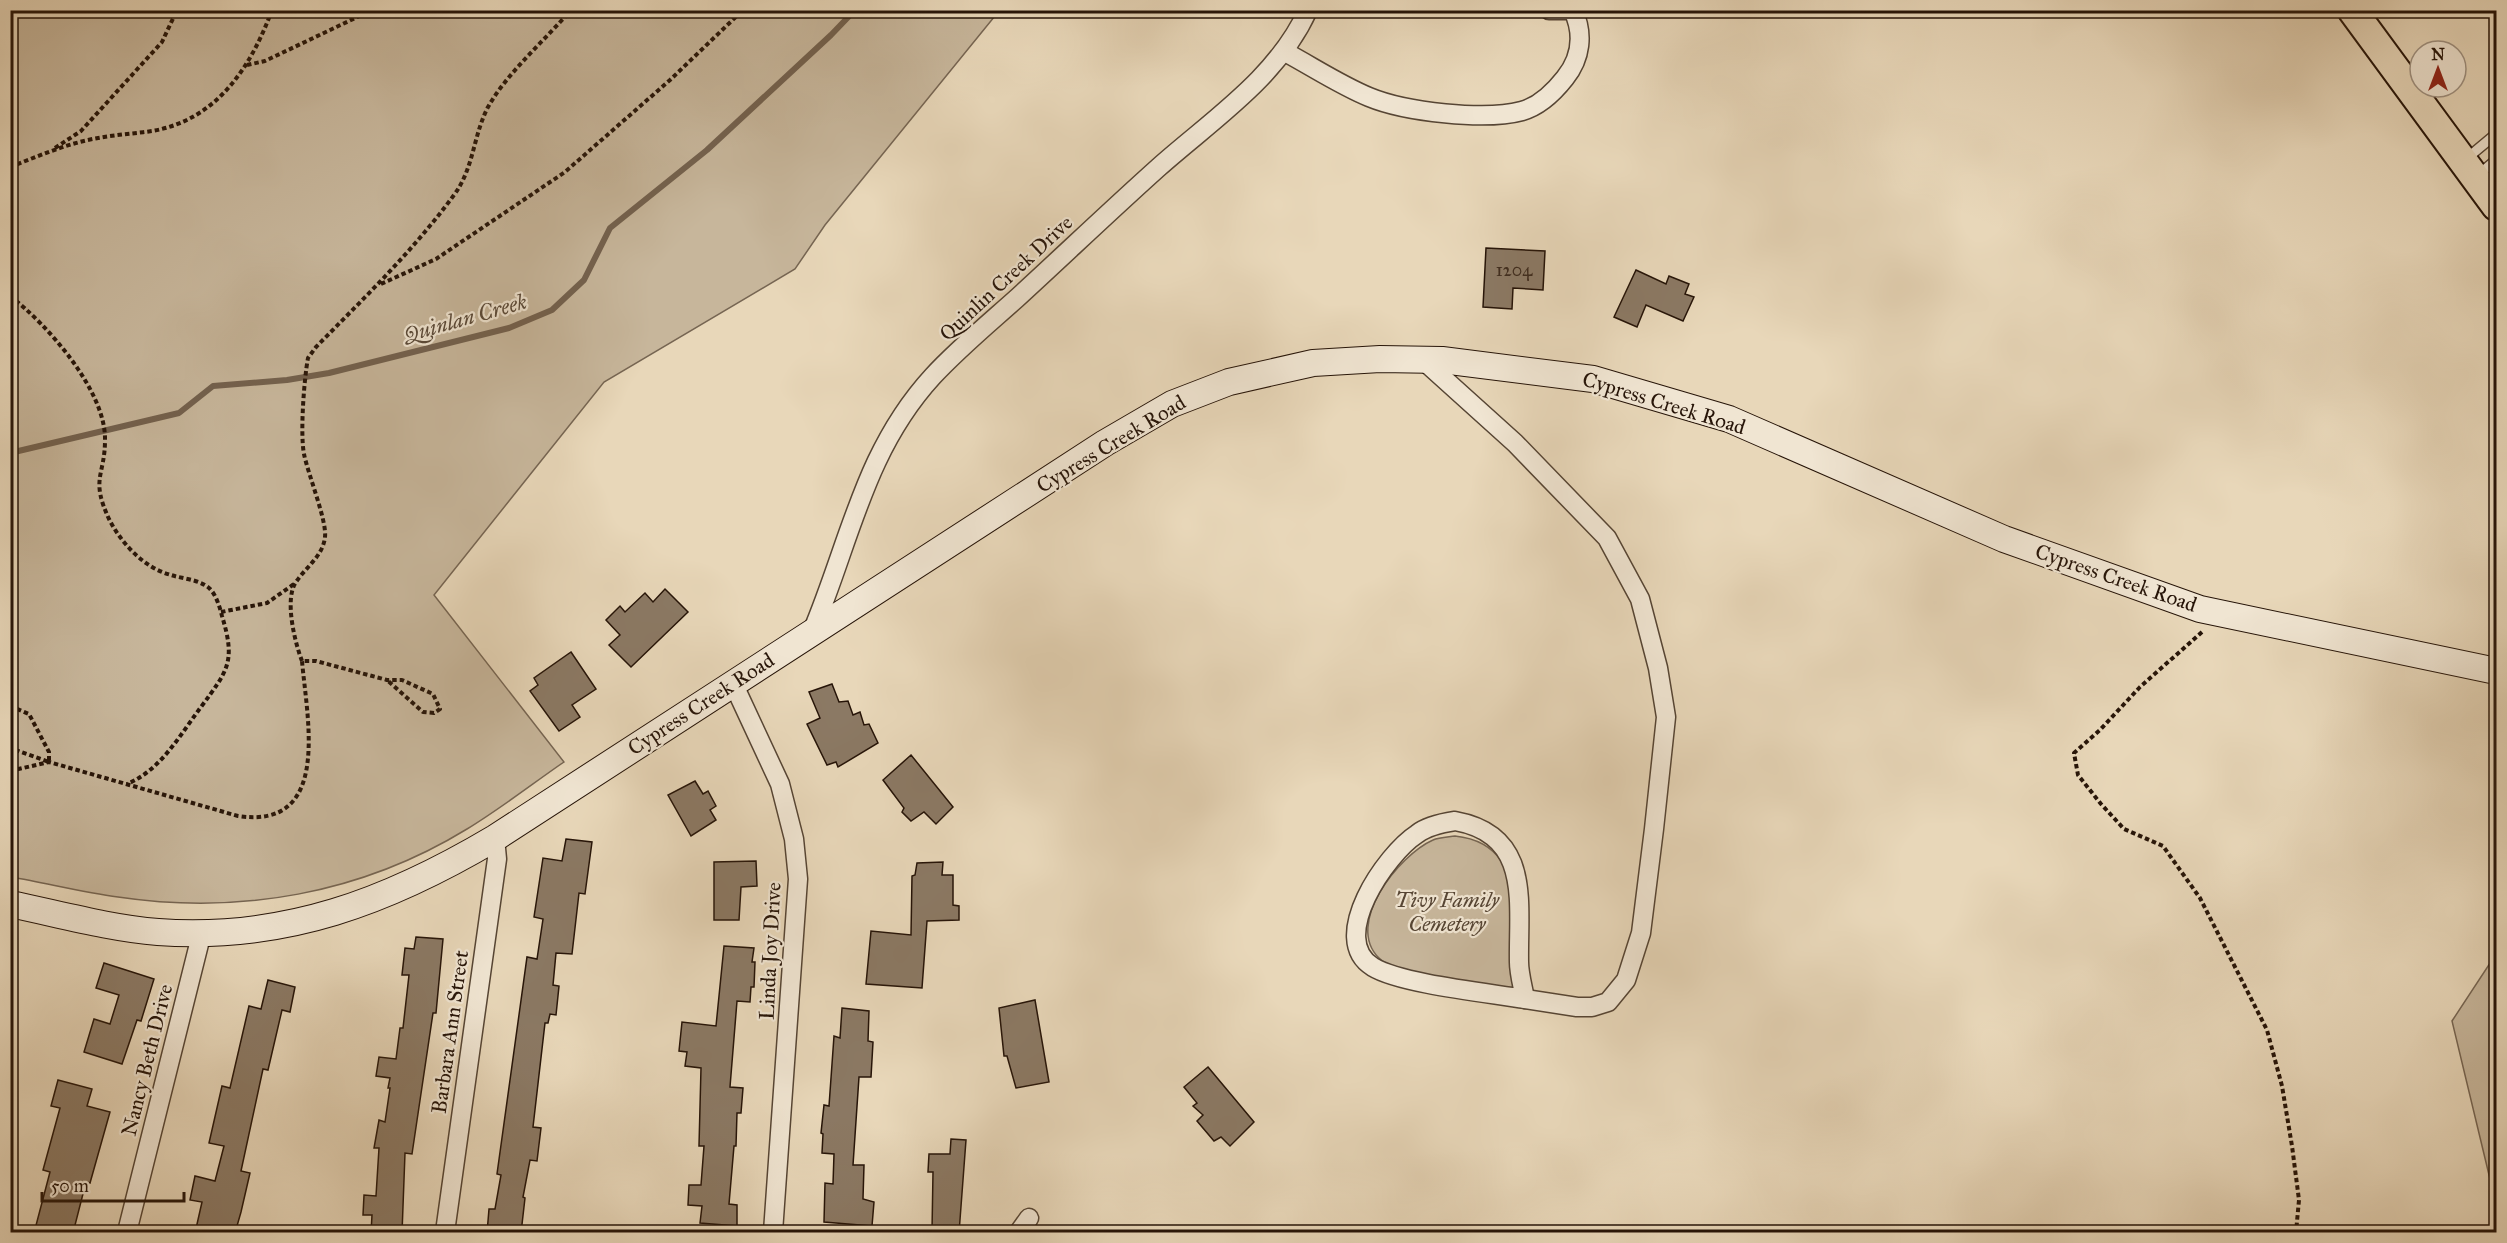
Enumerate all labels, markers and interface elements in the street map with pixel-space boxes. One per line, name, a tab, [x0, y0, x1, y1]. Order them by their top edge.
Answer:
north arrow	[2408, 39, 2468, 99]
text: N	[2431, 45, 2445, 64]
street label: Quinlin Creek Drive	[934, 209, 1078, 346]
house number: 1204	[1496, 259, 1533, 281]
water label: Quinlan Creek	[399, 287, 530, 349]
street label: Cypress Creek Road	[1579, 366, 1749, 440]
street label: Cypress Creek Road	[1032, 389, 1191, 499]
street label: Cypress Creek Road	[2032, 538, 2201, 618]
street label: Cypress Creek Road	[623, 647, 779, 761]
street label: Linda Joy Drive	[753, 881, 787, 1021]
park label: Tivy Family Cemetery	[1395, 887, 1500, 937]
street label: Barbara Ann Street	[426, 948, 474, 1115]
street label: Nancy Beth Drive	[116, 981, 178, 1139]
scale bar	[42, 1165, 184, 1203]
text: 50 m	[51, 1175, 89, 1197]

